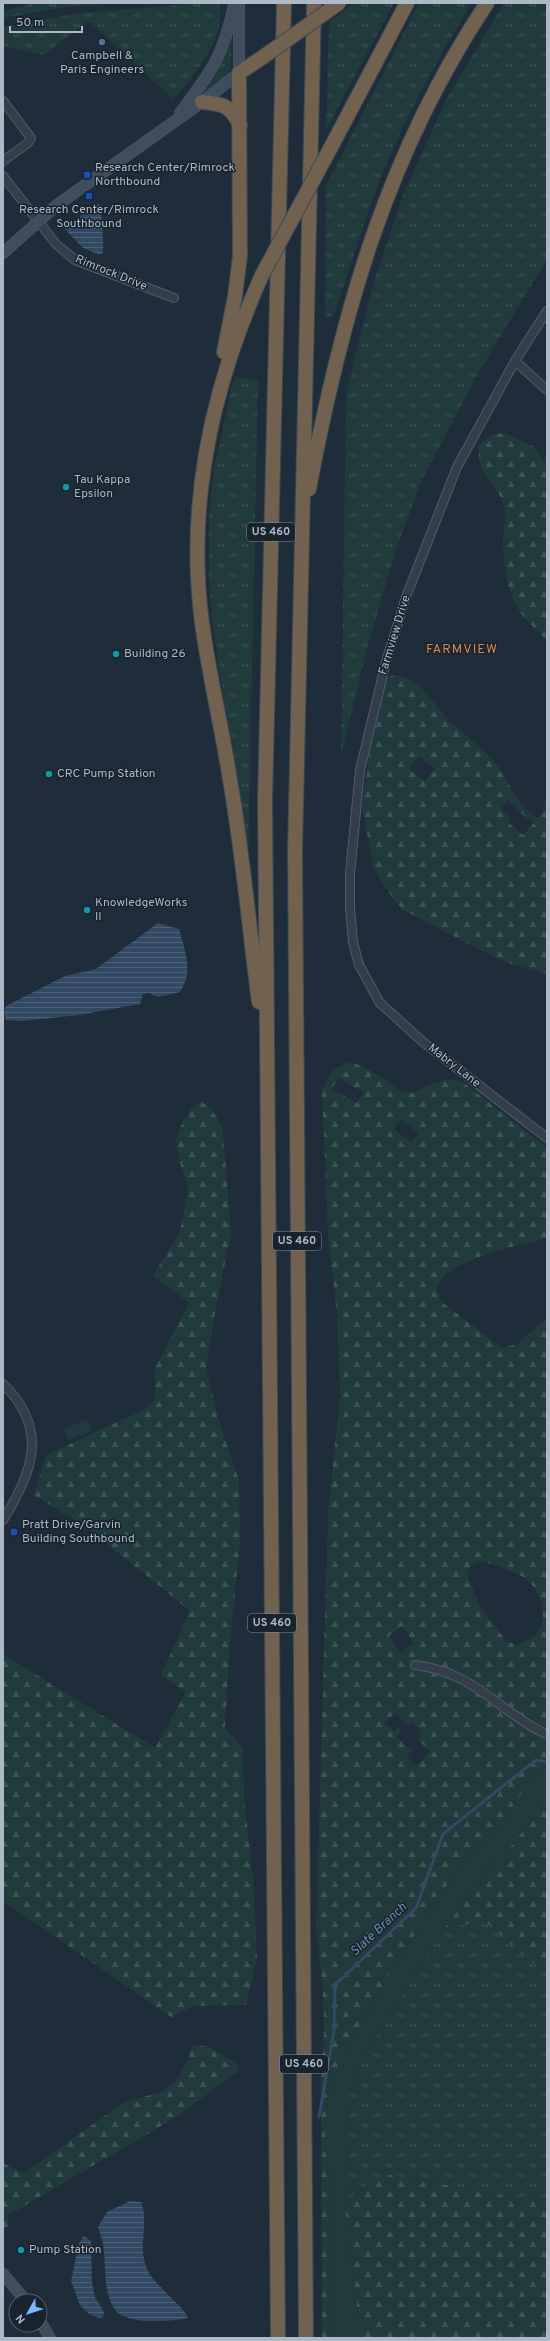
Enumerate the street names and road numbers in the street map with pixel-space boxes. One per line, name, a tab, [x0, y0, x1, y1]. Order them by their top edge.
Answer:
street label: Rimrock Drive	[73, 251, 149, 295]
road number: US 460	[247, 523, 295, 541]
street label: Farmview Drive	[375, 593, 415, 677]
street label: Mabry Lane	[424, 1040, 484, 1092]
road number: US 460	[273, 1232, 321, 1250]
road number: US 460	[248, 1614, 296, 1632]
road number: US 460	[280, 2055, 328, 2073]

